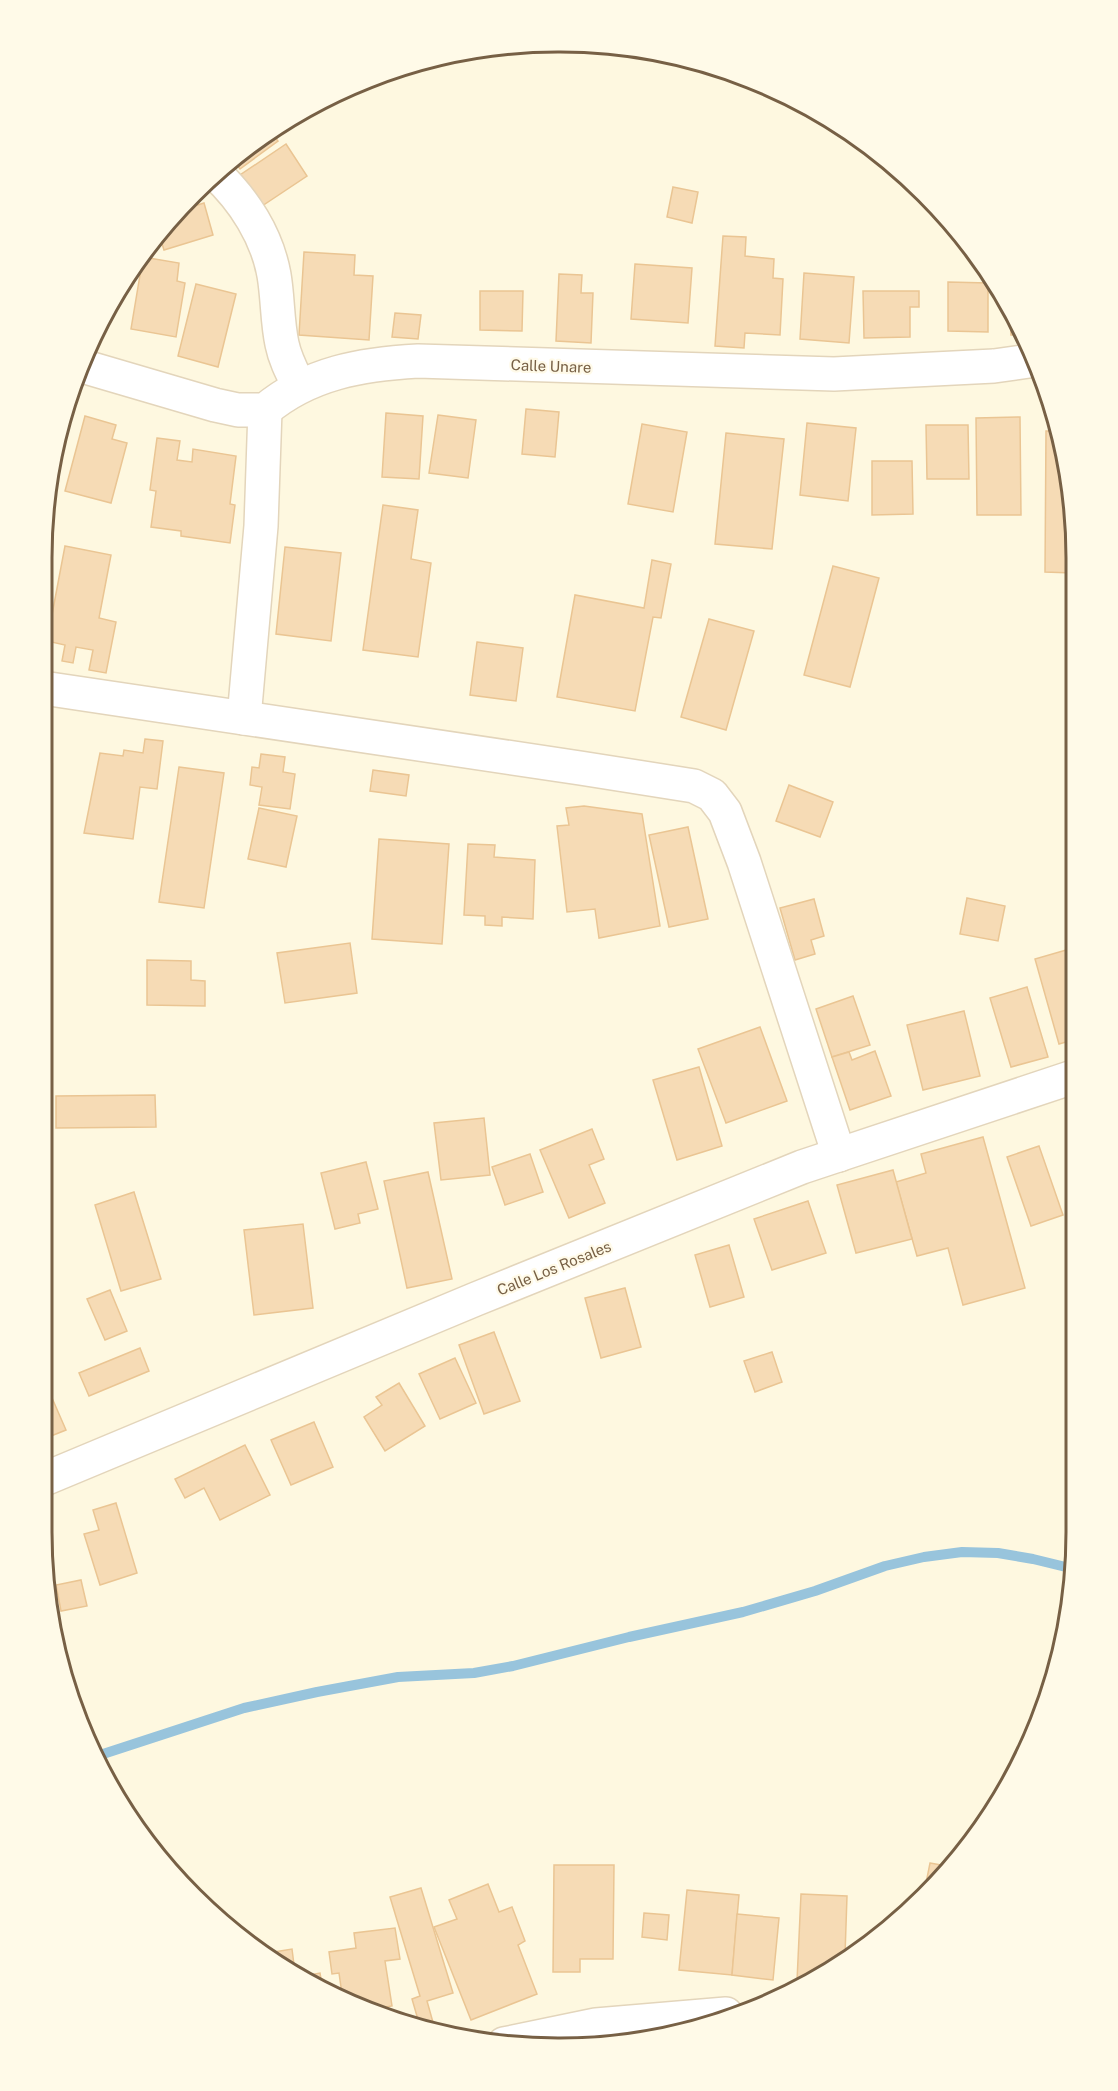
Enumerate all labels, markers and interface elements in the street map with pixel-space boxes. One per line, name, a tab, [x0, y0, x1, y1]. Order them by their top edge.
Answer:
street label: Calle Unare	[510, 356, 592, 376]
street label: Calle Los Rosales	[494, 1237, 614, 1299]

